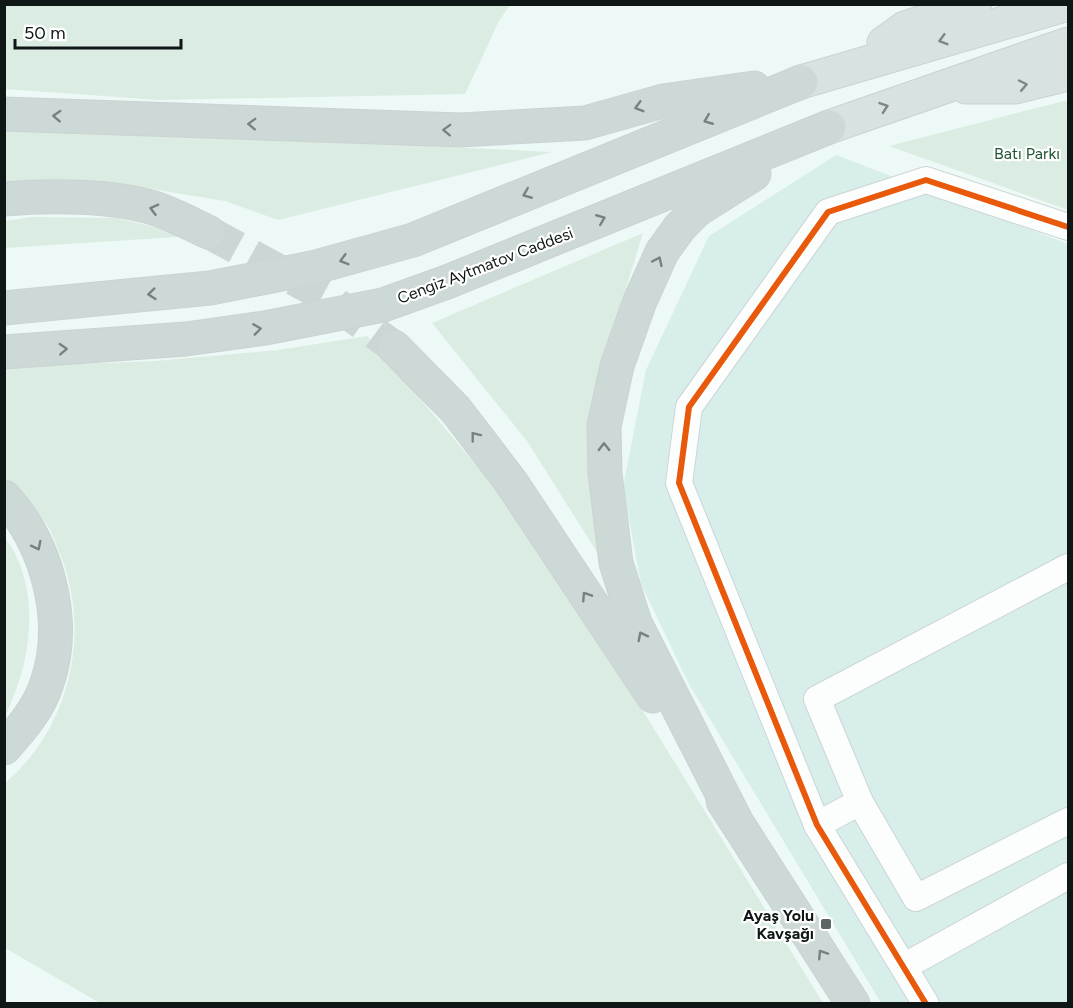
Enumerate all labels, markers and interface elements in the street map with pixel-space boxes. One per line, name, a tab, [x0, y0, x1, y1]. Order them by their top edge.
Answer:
scale bar	[15, 12, 182, 50]
text: 50 m	[24, 22, 66, 44]
one-way arrow	[938, 33, 949, 45]
one-way arrow	[1018, 79, 1028, 92]
one-way arrow	[635, 100, 645, 112]
one-way arrow	[878, 102, 889, 115]
one-way arrow	[53, 110, 62, 123]
one-way arrow	[703, 113, 714, 125]
one-way arrow	[247, 118, 256, 130]
one-way arrow	[442, 123, 451, 136]
park label: Batı Parkı	[994, 144, 1060, 163]
one-way arrow	[522, 187, 533, 199]
one-way arrow	[149, 204, 159, 217]
one-way arrow	[595, 214, 606, 226]
street label: Cengiz Aytmatov Caddesi	[395, 223, 576, 308]
one-way arrow	[339, 252, 349, 265]
one-way arrow	[651, 256, 663, 267]
one-way arrow	[148, 287, 157, 300]
one-way arrow	[252, 323, 261, 335]
one-way arrow	[58, 343, 67, 356]
one-way arrow	[472, 431, 483, 442]
one-way arrow	[598, 442, 610, 451]
one-way arrow	[29, 540, 41, 551]
one-way arrow	[582, 592, 593, 603]
one-way arrow	[638, 632, 649, 643]
place label: Ayaş Yolu Kavşağı	[743, 906, 814, 943]
marker: Ayaş Yolu Kavşağı	[819, 917, 833, 931]
one-way arrow	[817, 950, 829, 960]

